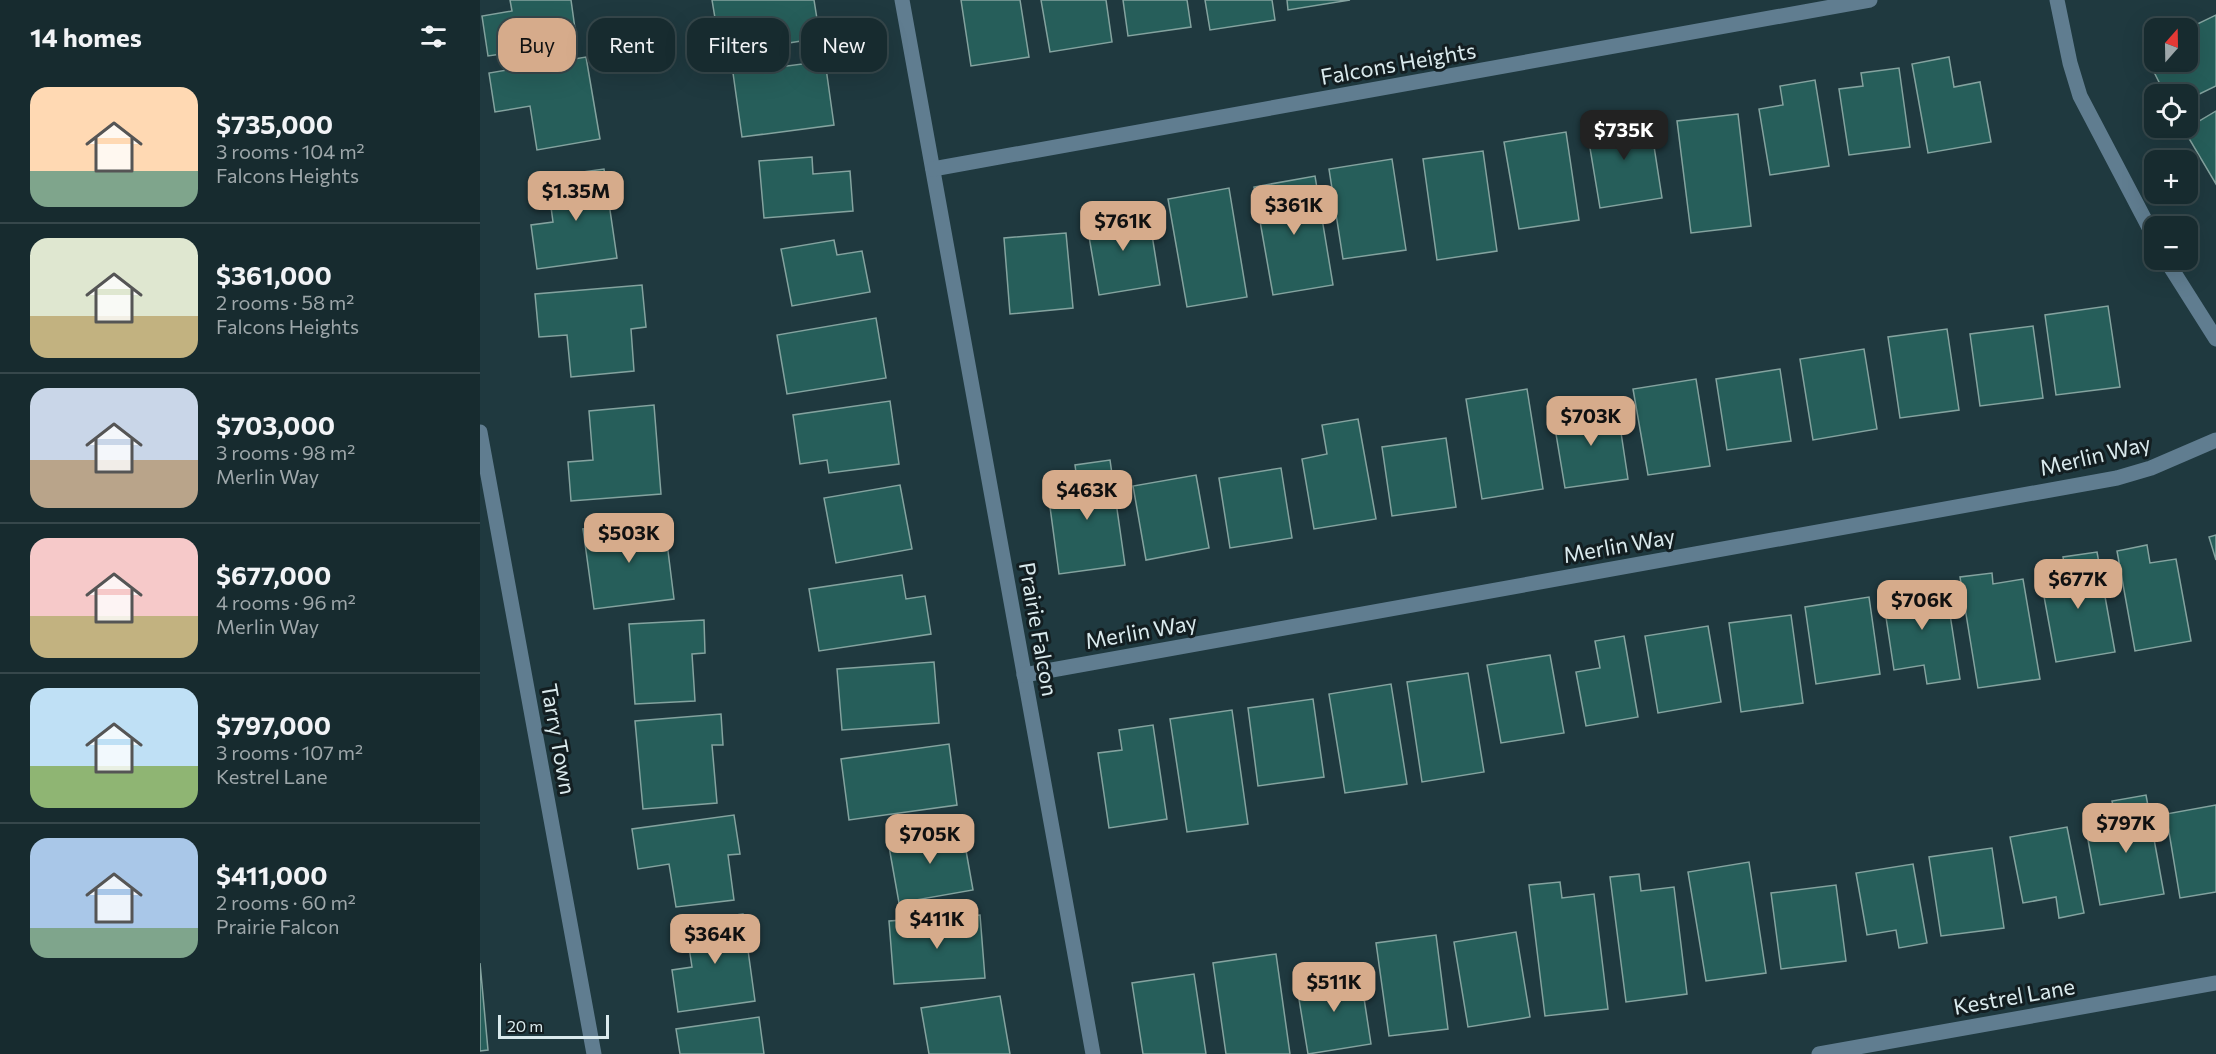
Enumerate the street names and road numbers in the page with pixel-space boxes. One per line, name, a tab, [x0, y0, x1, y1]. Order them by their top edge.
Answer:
street label: Falcons Heights	[1318, 36, 1478, 90]
street label: Merlin Way	[2037, 429, 2153, 481]
street label: Merlin Way	[1561, 522, 1677, 568]
street label: Prairie Falcon	[1014, 560, 1064, 698]
street label: Merlin Way	[1083, 608, 1199, 654]
street label: Tarry Town	[536, 681, 582, 797]
street label: Kestrel Lane	[1951, 972, 2077, 1020]

